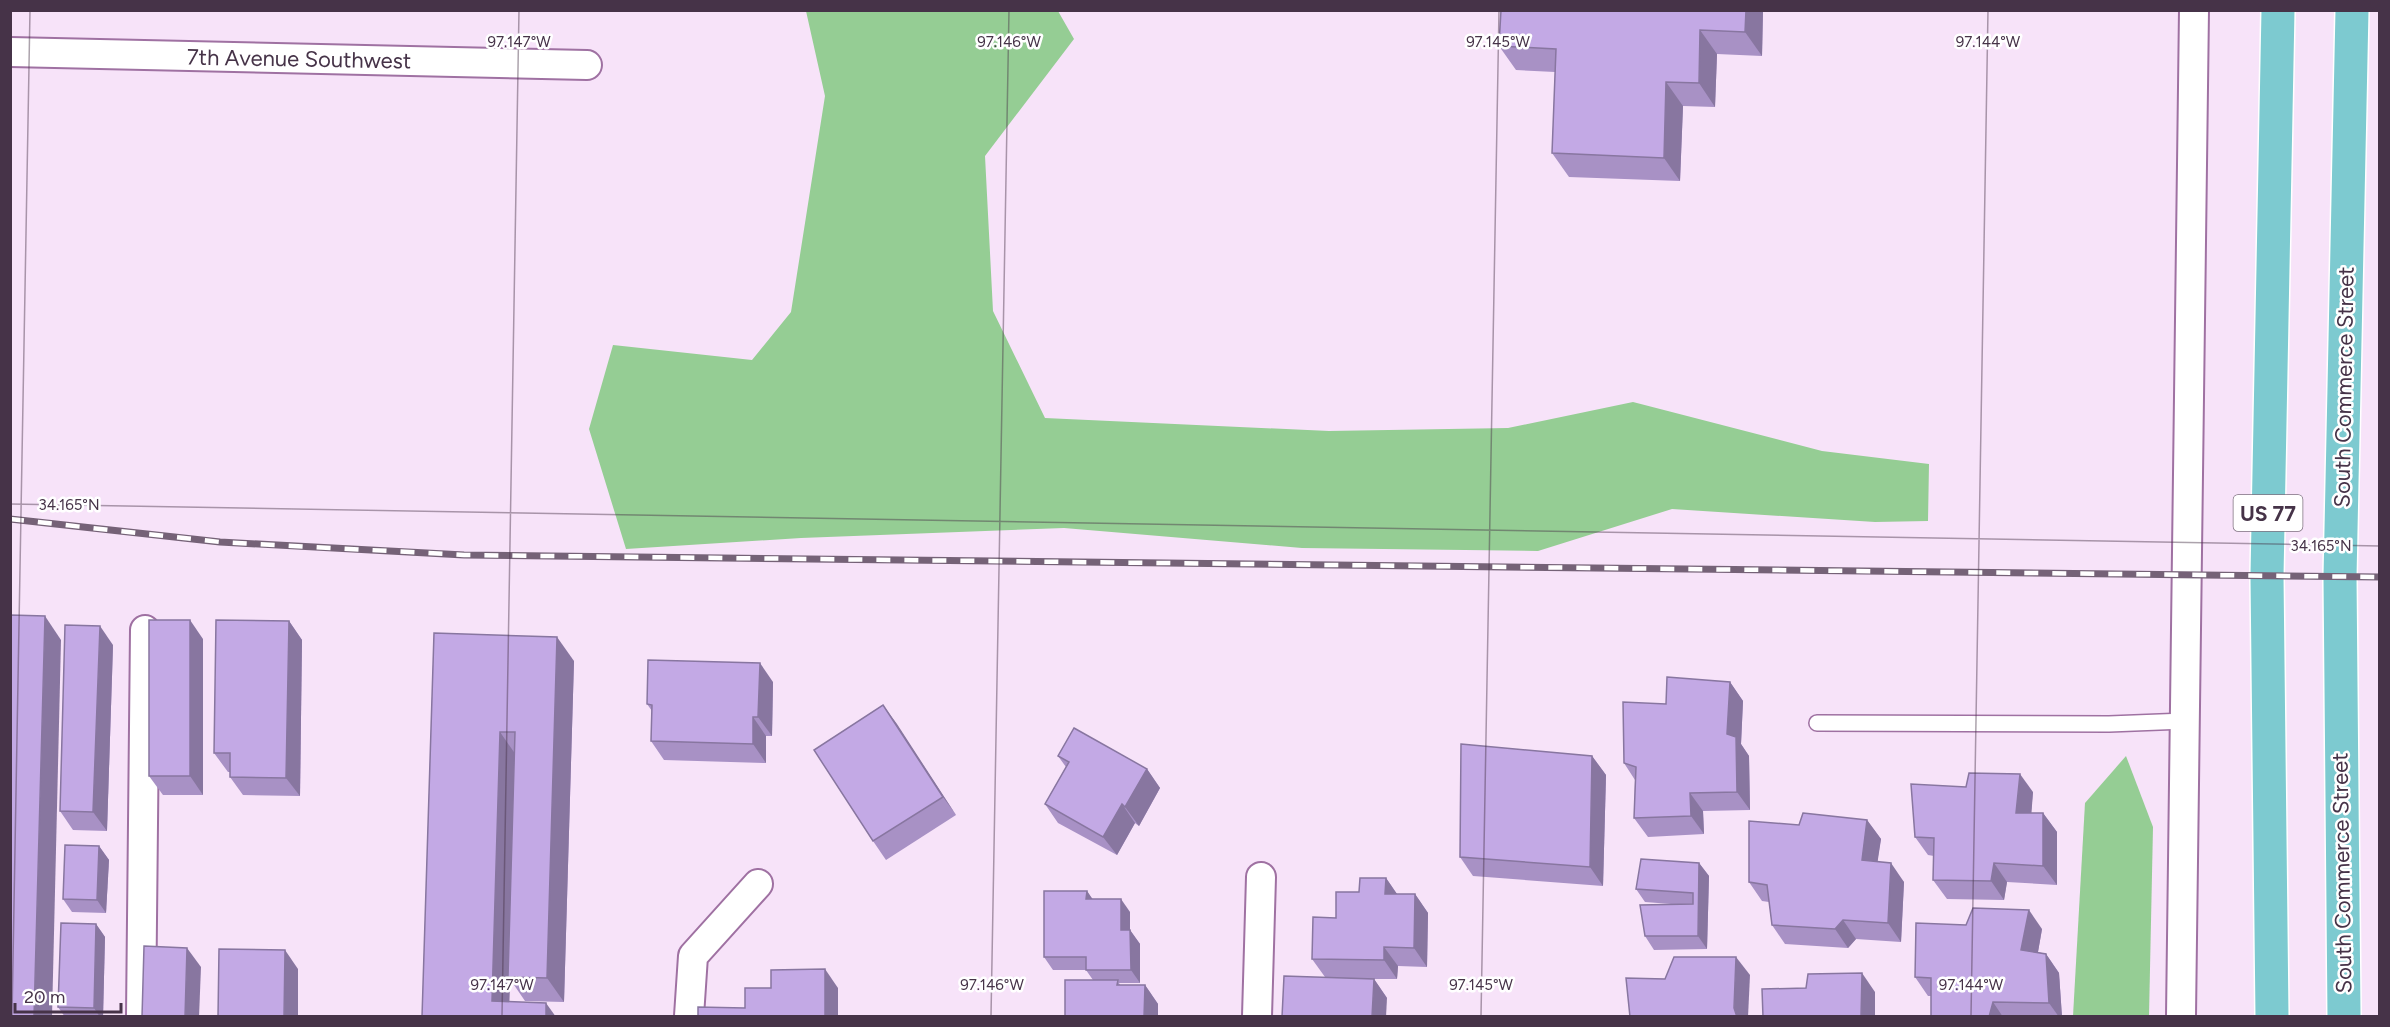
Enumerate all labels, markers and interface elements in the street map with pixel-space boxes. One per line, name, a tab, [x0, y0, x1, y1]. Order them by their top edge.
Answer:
text: 97.147°W	[487, 33, 551, 51]
text: 97.146°W	[977, 33, 1041, 51]
text: 97.145°W	[1466, 33, 1530, 51]
text: 97.144°W	[1956, 33, 2021, 51]
street label: 7th Avenue Southwest	[187, 44, 411, 74]
street label: South Commerce Street	[2328, 266, 2360, 508]
road number: US 77	[2234, 495, 2302, 531]
text: 34.165°N	[38, 496, 100, 514]
text: 34.165°N	[2290, 537, 2352, 555]
street label: South Commerce Street	[2326, 752, 2358, 994]
scale bar	[15, 976, 122, 1014]
text: 97.147°W	[470, 976, 534, 994]
text: 97.146°W	[960, 976, 1024, 994]
text: 97.145°W	[1449, 976, 1513, 994]
text: 97.144°W	[1939, 976, 2004, 994]
text: 20 m	[24, 986, 65, 1008]

